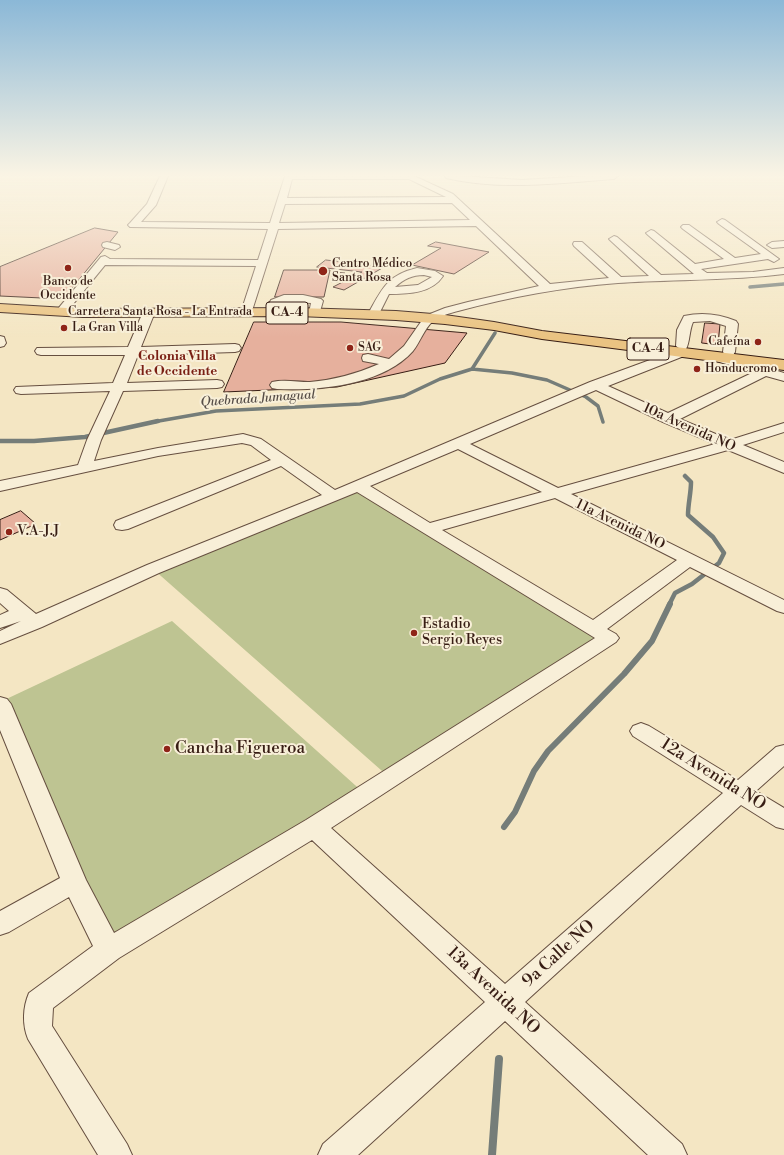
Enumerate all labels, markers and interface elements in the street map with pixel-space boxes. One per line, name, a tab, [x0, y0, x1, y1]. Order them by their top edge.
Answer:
place label: Centro Médico Santa Rosa	[332, 257, 412, 285]
marker: Banco de Occidente	[63, 263, 73, 273]
marker: Centro Médico Santa Rosa	[317, 265, 329, 277]
place label: Banco de Occidente	[40, 275, 96, 303]
road number: CA-4	[266, 302, 308, 324]
street label: Carretera Santa Rosa - La Entrada	[68, 305, 252, 319]
place label: La Gran Villa	[72, 321, 143, 335]
marker: La Gran Villa	[59, 323, 69, 333]
place label: Cafeína	[708, 335, 750, 349]
marker: Cafeína	[753, 337, 763, 347]
road number: CA-4	[627, 338, 669, 360]
place label: SAG	[358, 341, 381, 355]
marker: SAG	[345, 343, 355, 353]
district label: Colonia Villa de Occidente	[137, 349, 217, 380]
place label: Honducromo	[705, 362, 777, 376]
marker: Honducromo	[692, 364, 702, 374]
water label: Quebrada Jumagual	[200, 387, 316, 411]
street label: 10a Avenida NO	[640, 400, 738, 456]
street label: 11a Avenida NO	[573, 496, 667, 554]
place label: V.A-J.J	[17, 524, 59, 540]
marker: V.A-J.J	[4, 527, 14, 537]
place label: Estadio Sergio Reyes	[422, 617, 502, 650]
marker: Estadio Sergio Reyes	[409, 628, 419, 638]
street label: 12a Avenida NO	[657, 734, 769, 816]
place label: Cancha Figueroa	[175, 739, 305, 759]
marker: Cancha Figueroa	[162, 744, 172, 754]
street label: 9a Calle NO	[519, 916, 599, 992]
street label: 13a Avenida NO	[442, 943, 544, 1039]

